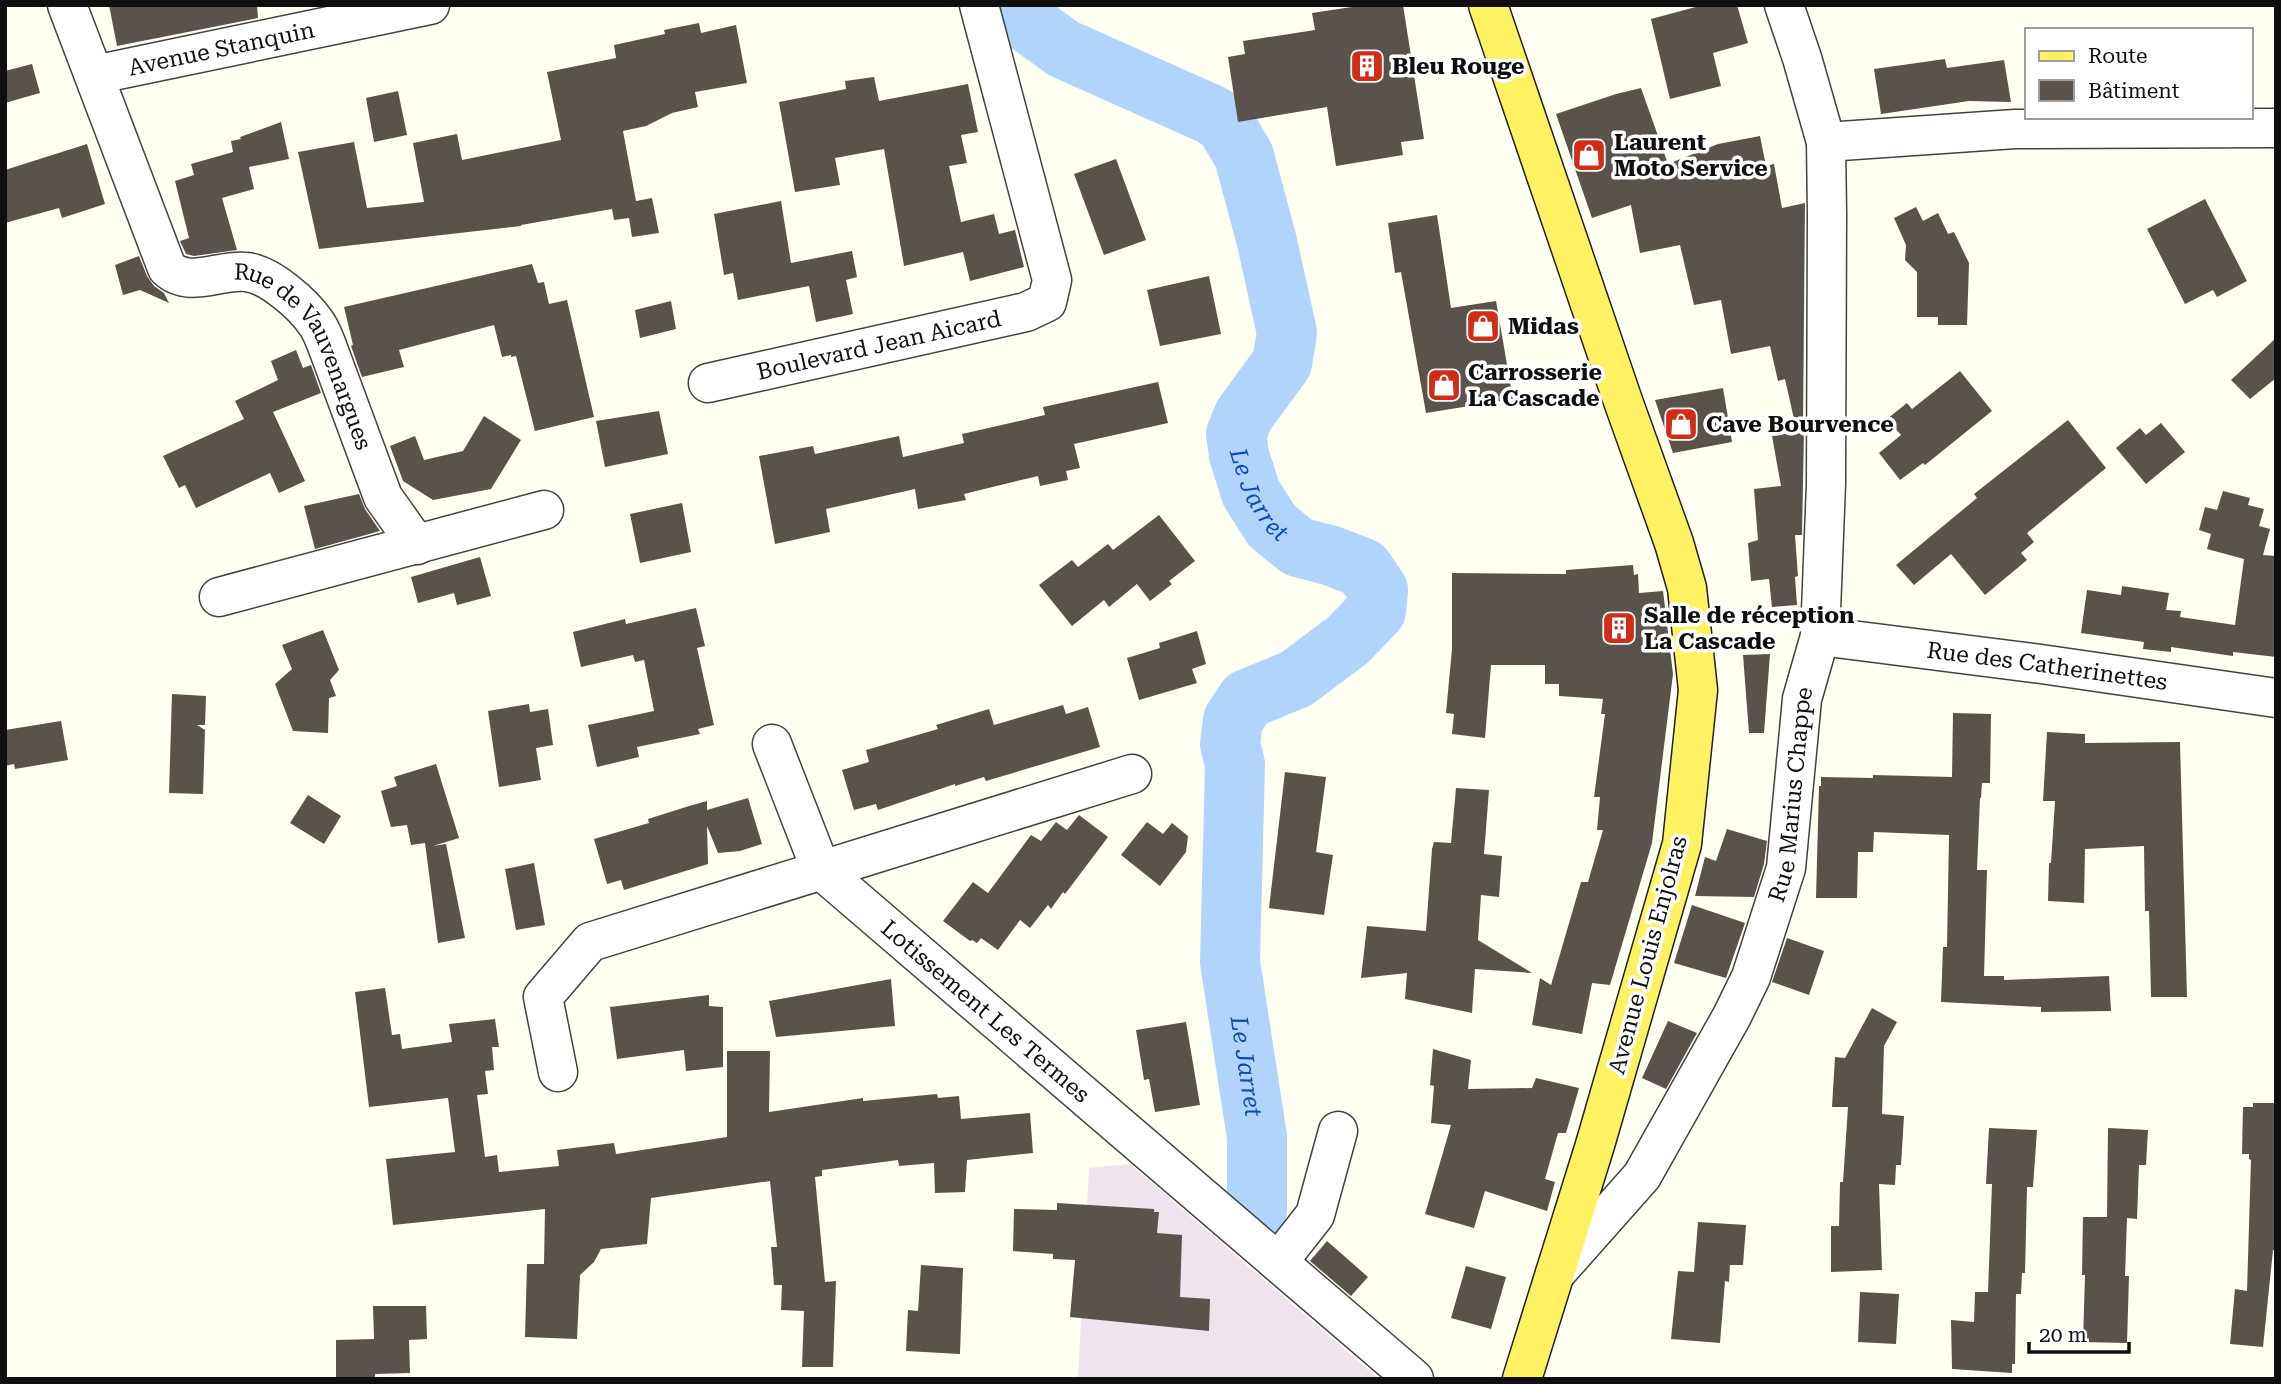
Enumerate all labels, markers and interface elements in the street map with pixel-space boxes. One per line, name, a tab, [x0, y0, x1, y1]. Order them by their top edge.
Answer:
street label: Avenue Stanquin	[126, 16, 317, 81]
legend	[2025, 28, 2253, 119]
text: Route	[2088, 44, 2147, 68]
building icon: Bleu Rouge	[1348, 47, 1386, 85]
place label: Bleu Rouge	[1392, 53, 1525, 80]
text: Bâtiment	[2088, 79, 2180, 103]
place label: Laurent Moto Service	[1614, 129, 1768, 182]
shop icon: Laurent Moto Service	[1570, 136, 1608, 174]
street label: Rue de Vauvenargues	[233, 258, 378, 453]
street label: Boulevard Jean Aicard	[754, 304, 1004, 385]
shop icon: Midas	[1464, 307, 1502, 345]
place label: Midas	[1508, 313, 1579, 340]
place label: Carrosserie La Cascade	[1468, 359, 1602, 412]
shop icon: Carrosserie La Cascade	[1425, 366, 1463, 404]
shop icon: Cave Bourvence	[1662, 405, 1700, 443]
place label: Cave Bourvence	[1706, 411, 1894, 438]
water label: Le Jarret	[1223, 444, 1294, 547]
place label: Salle de réception La Cascade	[1644, 602, 1855, 655]
building icon: Salle de réception La Cascade	[1600, 609, 1638, 647]
street label: Rue des Catherinettes	[1925, 636, 2169, 696]
street label: Rue Marius Chappe	[1762, 683, 1818, 905]
street label: Avenue Louis Enjolras	[1603, 833, 1693, 1077]
street label: Lotissement Les Termes	[876, 914, 1095, 1108]
water label: Le Jarret	[1224, 1013, 1268, 1119]
scale bar	[2029, 1310, 2129, 1354]
text: 20 m	[2039, 1323, 2087, 1347]

